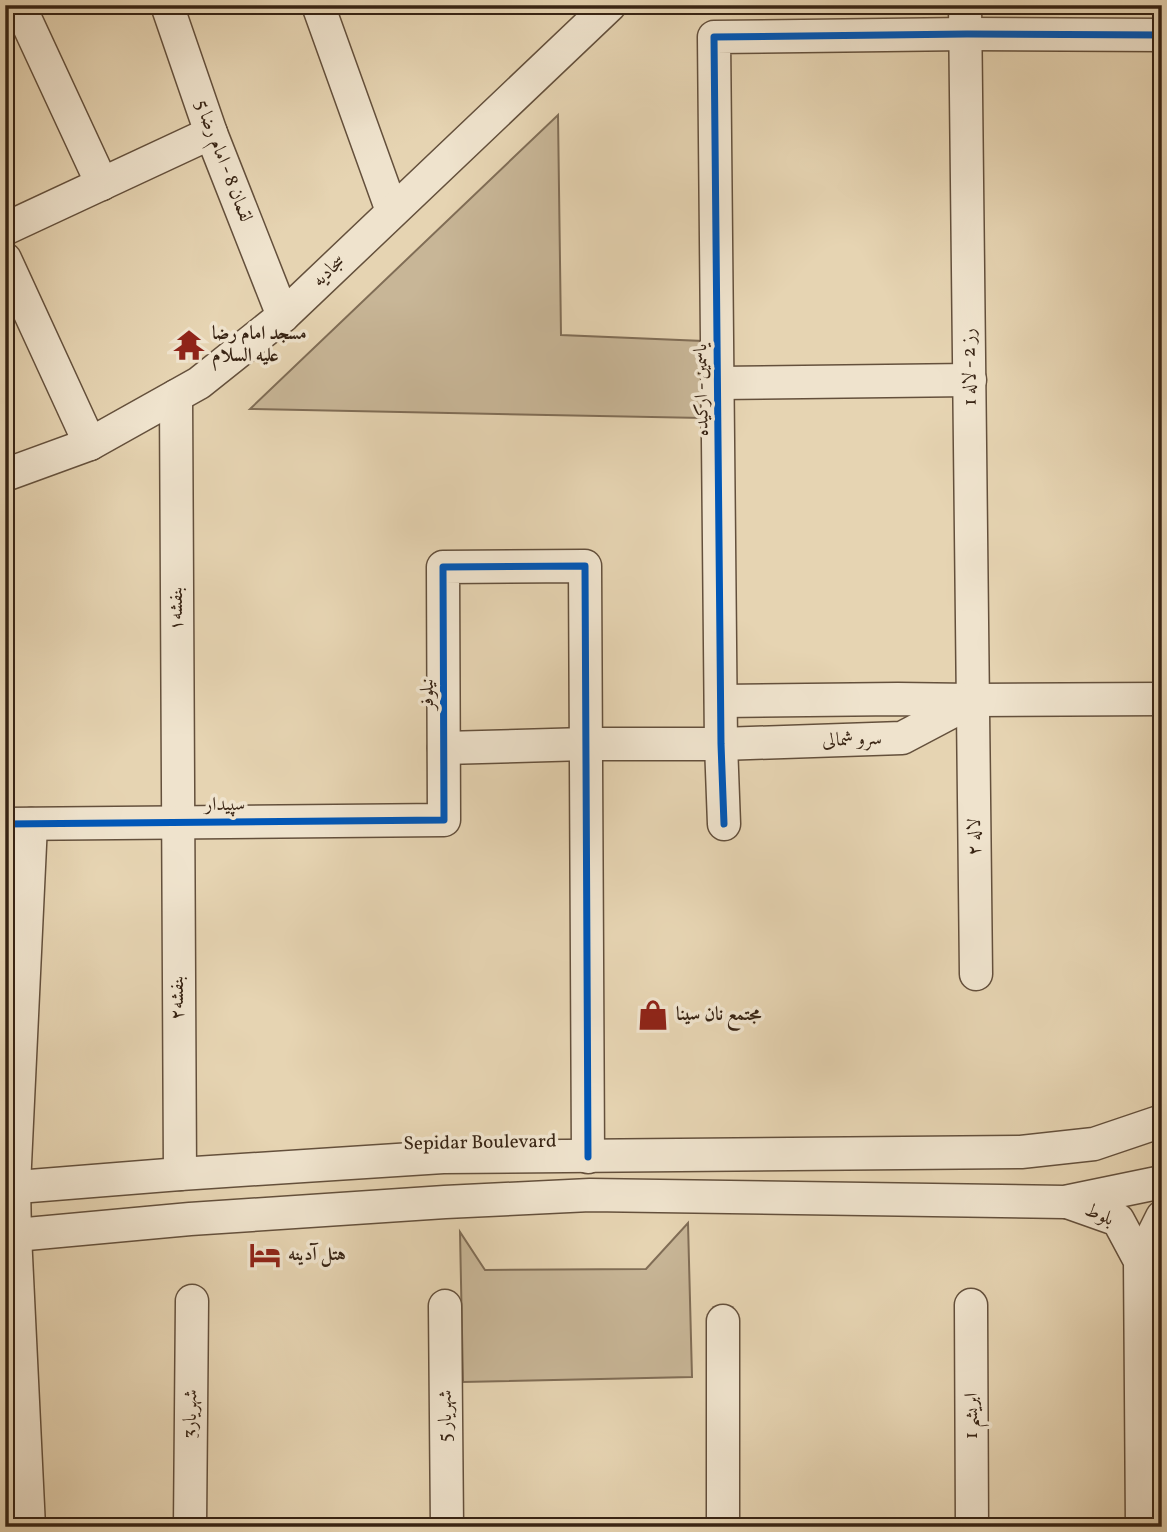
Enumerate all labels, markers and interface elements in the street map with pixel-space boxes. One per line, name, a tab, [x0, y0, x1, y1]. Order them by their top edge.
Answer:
street label: لقمان 8 - امام رضا 5	[186, 96, 258, 227]
street label: سجادیه	[307, 249, 351, 293]
place label: مسجد امام رضا علیه السلام	[212, 321, 307, 372]
temple icon: مسجد امام رضا علیه السلام	[172, 328, 206, 362]
street label: رز 2 - لاله 1	[956, 328, 984, 406]
street label: یاسمین - ارکیده	[688, 342, 716, 436]
street label: بنفشه۱	[164, 587, 190, 631]
street label: نیلوفر	[415, 678, 441, 712]
street label: سرو شمالی	[822, 726, 882, 754]
street label: سپیدار	[203, 792, 245, 818]
street label: لاله ۲	[962, 818, 988, 856]
street label: بنفشه۲	[165, 976, 191, 1020]
shop icon: مجتمع نان سینا	[636, 998, 670, 1032]
place label: مجتمع نان سینا	[676, 1002, 762, 1031]
street label: Sepidar Boulevard	[403, 1129, 557, 1157]
street label: بلوط	[1080, 1197, 1118, 1233]
hotel icon: هتل آدینه	[248, 1238, 282, 1272]
place label: هتل آدینه	[288, 1242, 346, 1268]
street label: شهریار3	[178, 1389, 204, 1439]
street label: شهریار 5	[433, 1390, 459, 1442]
street label: ابریشم 1	[959, 1393, 990, 1439]

